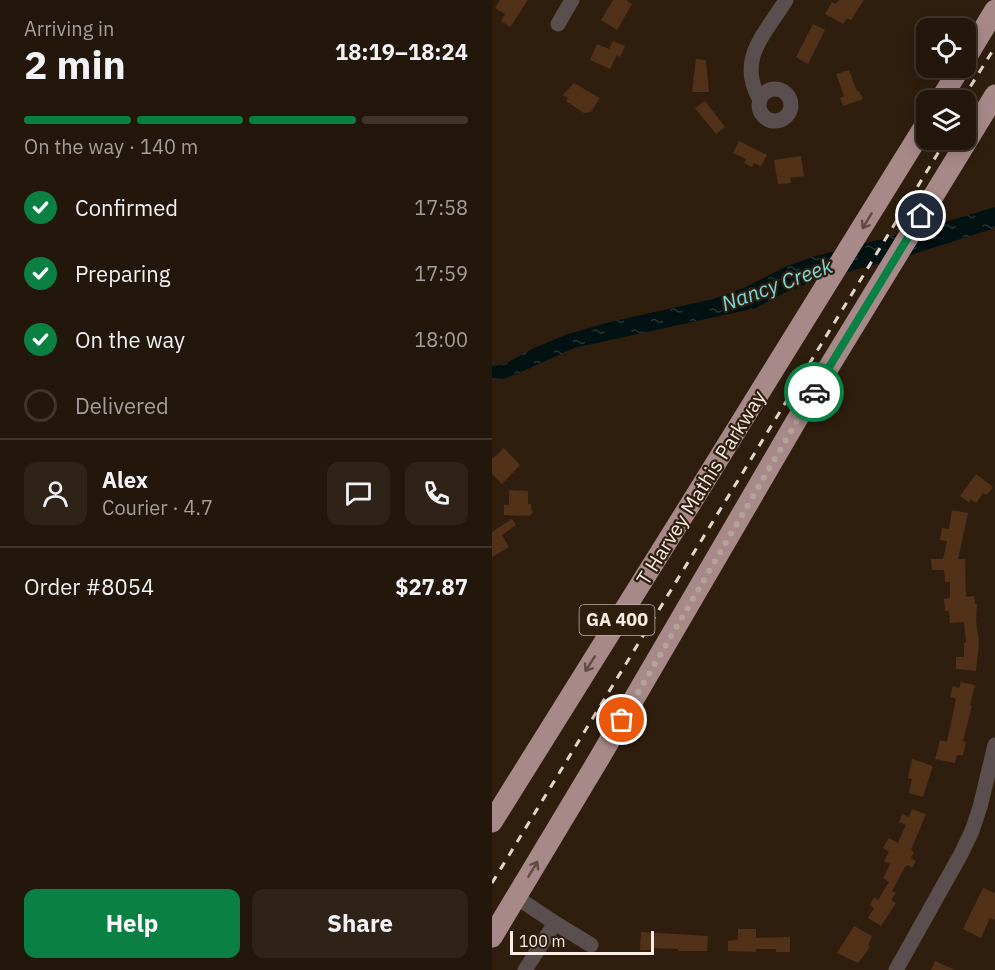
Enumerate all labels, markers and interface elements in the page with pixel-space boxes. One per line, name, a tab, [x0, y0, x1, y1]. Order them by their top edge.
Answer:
text: Arriving in	[24, 15, 114, 42]
map controls	[916, 18, 976, 150]
button: locate	[916, 18, 976, 78]
text: 18:19–18:24	[335, 37, 468, 66]
text: 2 min	[24, 39, 126, 90]
button: layers	[916, 90, 976, 150]
text: On the way · 140 m	[24, 133, 198, 160]
pin	[895, 190, 946, 241]
icon: check	[24, 191, 57, 224]
text: Confirmed	[75, 193, 178, 222]
text: 17:58	[414, 194, 468, 221]
icon: home	[904, 199, 937, 232]
one-way arrow	[860, 212, 872, 229]
water label: Nancy Creek	[717, 251, 837, 317]
icon: check	[24, 257, 57, 290]
text: Preparing	[75, 259, 170, 288]
text: 17:59	[414, 260, 468, 287]
icon: check	[24, 323, 57, 356]
text: On the way	[75, 325, 185, 354]
text: 18:00	[414, 326, 468, 353]
courier	[784, 362, 844, 422]
icon: car	[798, 376, 831, 409]
street label: T Harvey Mathis Parkway	[630, 385, 772, 590]
text: Delivered	[75, 391, 169, 420]
button: person	[24, 462, 87, 525]
button: chat	[327, 462, 390, 525]
button: phone	[405, 462, 468, 525]
text: Alex	[102, 465, 148, 494]
text: Courier · 4.7	[102, 494, 213, 521]
text: Order #8054	[24, 572, 154, 601]
text: $27.87	[395, 572, 468, 601]
road number: GA 400	[580, 605, 654, 635]
one-way arrow	[584, 656, 597, 673]
pin	[596, 694, 647, 745]
icon: bag	[605, 703, 638, 736]
one-way arrow	[527, 861, 539, 878]
button: Help	[24, 889, 240, 958]
button: Share	[252, 889, 468, 958]
scale bar	[510, 928, 654, 956]
text: 100 m	[519, 931, 566, 951]

